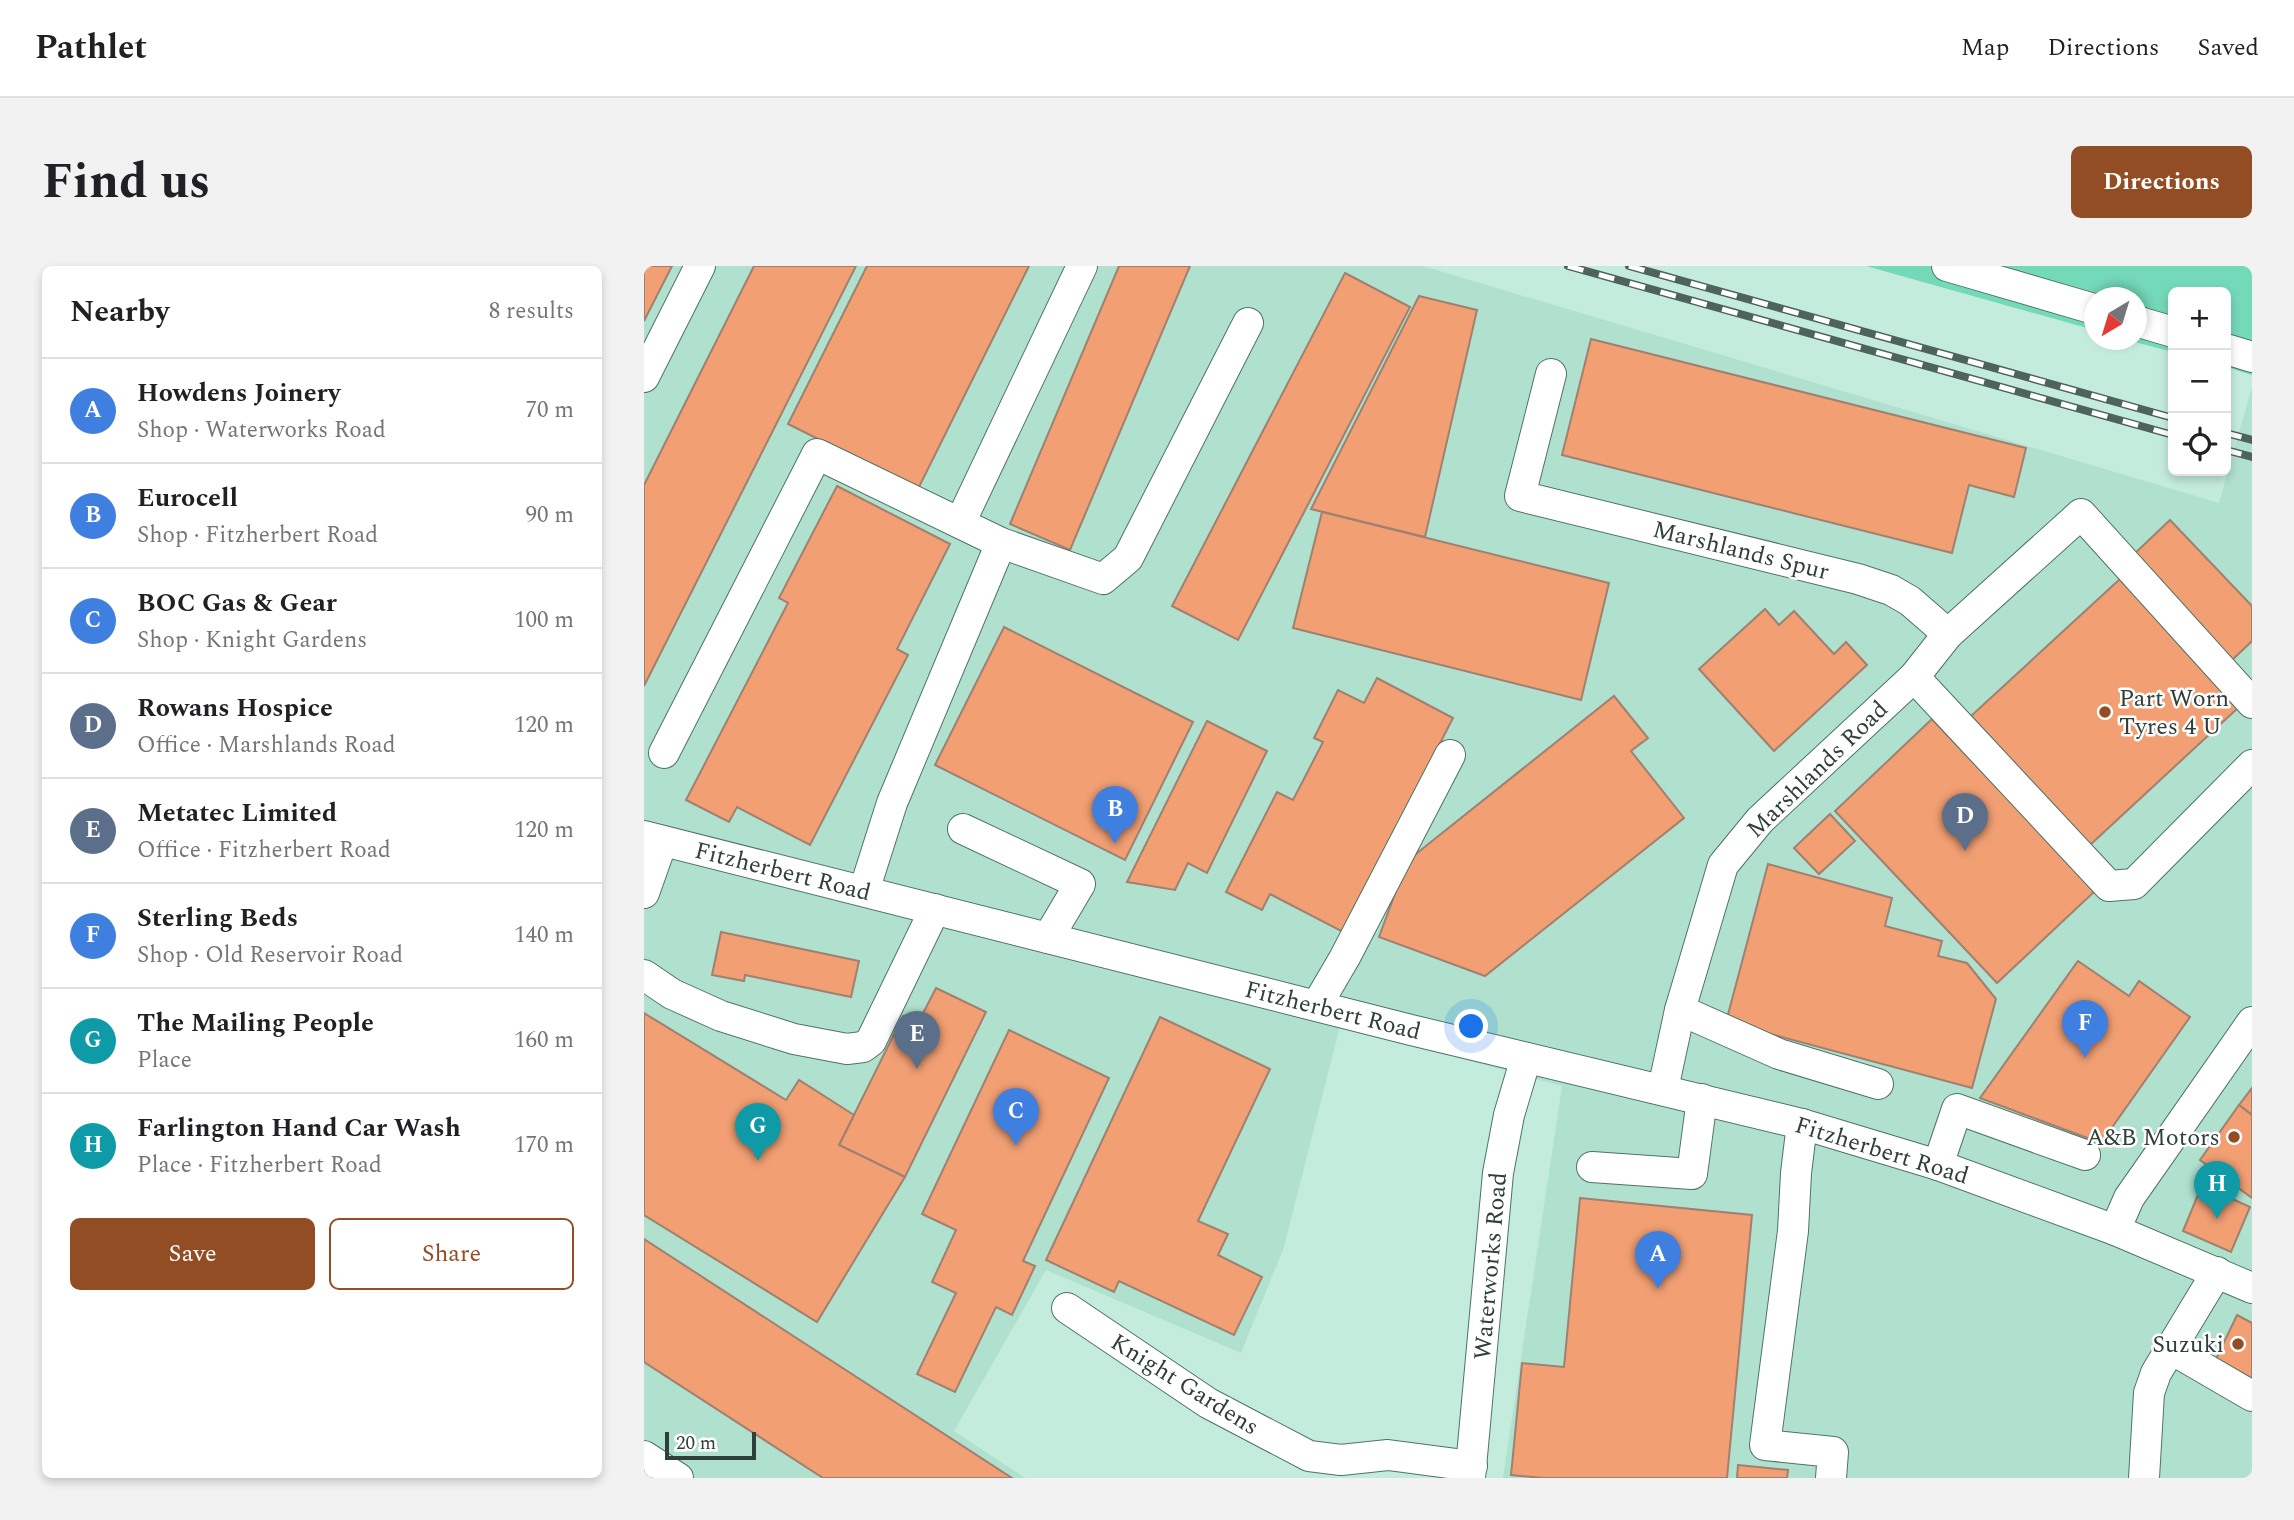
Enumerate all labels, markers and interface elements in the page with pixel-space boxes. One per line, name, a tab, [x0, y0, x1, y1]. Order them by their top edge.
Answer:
text: Pathlet	[35, 23, 147, 73]
text: Map	[1961, 30, 2009, 66]
text: Directions	[2047, 30, 2159, 66]
text: Saved	[2197, 30, 2259, 66]
text: Find us	[42, 145, 210, 220]
button: Directions	[2071, 146, 2252, 218]
north arrow	[2084, 287, 2147, 350]
map controls	[2168, 287, 2231, 476]
button: +	[2168, 287, 2231, 350]
text: Nearby	[70, 289, 169, 335]
text: 8 results	[489, 294, 574, 329]
button: −	[2168, 350, 2231, 413]
text: Howdens Joinery	[137, 373, 340, 413]
text: A	[84, 393, 102, 428]
text: 70 m	[525, 393, 574, 428]
text: Shop · Waterworks Road	[137, 413, 386, 448]
button: locate	[2168, 413, 2231, 476]
text: Eurocell	[137, 478, 238, 518]
text: B	[85, 498, 101, 533]
text: 90 m	[525, 498, 574, 533]
street label: Marshlands Spur	[1649, 512, 1833, 590]
text: Shop · Fitzherbert Road	[137, 518, 378, 553]
text: BOC Gas & Gear	[137, 583, 337, 623]
text: C	[85, 603, 101, 638]
text: 100 m	[514, 603, 574, 638]
text: Shop · Knight Gardens	[137, 623, 367, 658]
place label: Part Worn Tyres 4 U	[2119, 681, 2229, 745]
text: Rowans Hospice	[137, 688, 333, 728]
street label: Marshlands Road	[1739, 692, 1897, 847]
marker: Part Worn Tyres 4 U	[2097, 704, 2113, 720]
text: D	[84, 708, 102, 743]
text: 120 m	[514, 708, 574, 743]
text: Office · Marshlands Road	[137, 728, 396, 763]
pin: B	[1092, 786, 1138, 844]
text: Metatec Limited	[137, 793, 337, 833]
pin: D	[1942, 793, 1988, 851]
text: E	[85, 813, 101, 848]
text: 120 m	[514, 813, 574, 848]
text: Office · Fitzherbert Road	[137, 833, 391, 868]
street label: Fitzherbert Road	[691, 833, 875, 911]
text: Sterling Beds	[137, 898, 298, 938]
text: F	[86, 918, 100, 953]
text: 140 m	[514, 918, 574, 953]
text: Shop · Old Reservoir Road	[137, 938, 403, 973]
street label: Fitzherbert Road	[1241, 972, 1425, 1050]
pin: F	[2062, 1000, 2108, 1058]
text: The Mailing People	[137, 1003, 374, 1043]
your location	[1454, 1009, 1488, 1043]
pin: E	[894, 1011, 940, 1069]
text: G	[84, 1023, 102, 1058]
text: 160 m	[514, 1023, 574, 1058]
text: Place	[137, 1043, 192, 1078]
pin: C	[993, 1088, 1039, 1146]
pin: G	[735, 1103, 781, 1161]
street label: Fitzherbert Road	[1790, 1107, 1973, 1195]
text: Farlington Hand Car Wash	[137, 1108, 461, 1148]
place label: A&B Motors	[2086, 1120, 2220, 1156]
text: H	[83, 1128, 103, 1163]
text: 170 m	[514, 1128, 574, 1163]
marker: A&B Motors	[2226, 1129, 2242, 1145]
text: Place · Fitzherbert Road	[137, 1148, 382, 1183]
pin: H	[2194, 1161, 2240, 1219]
street label: Waterworks Road	[1465, 1171, 1517, 1361]
button: Save	[70, 1218, 315, 1290]
button: Share	[329, 1218, 574, 1290]
pin: A	[1635, 1231, 1681, 1289]
street label: Knight Gardens	[1103, 1325, 1266, 1445]
place label: Suzuki	[2152, 1327, 2224, 1363]
marker: Suzuki	[2230, 1336, 2246, 1352]
scale bar	[665, 1429, 756, 1461]
text: 20 m	[676, 1429, 716, 1458]

